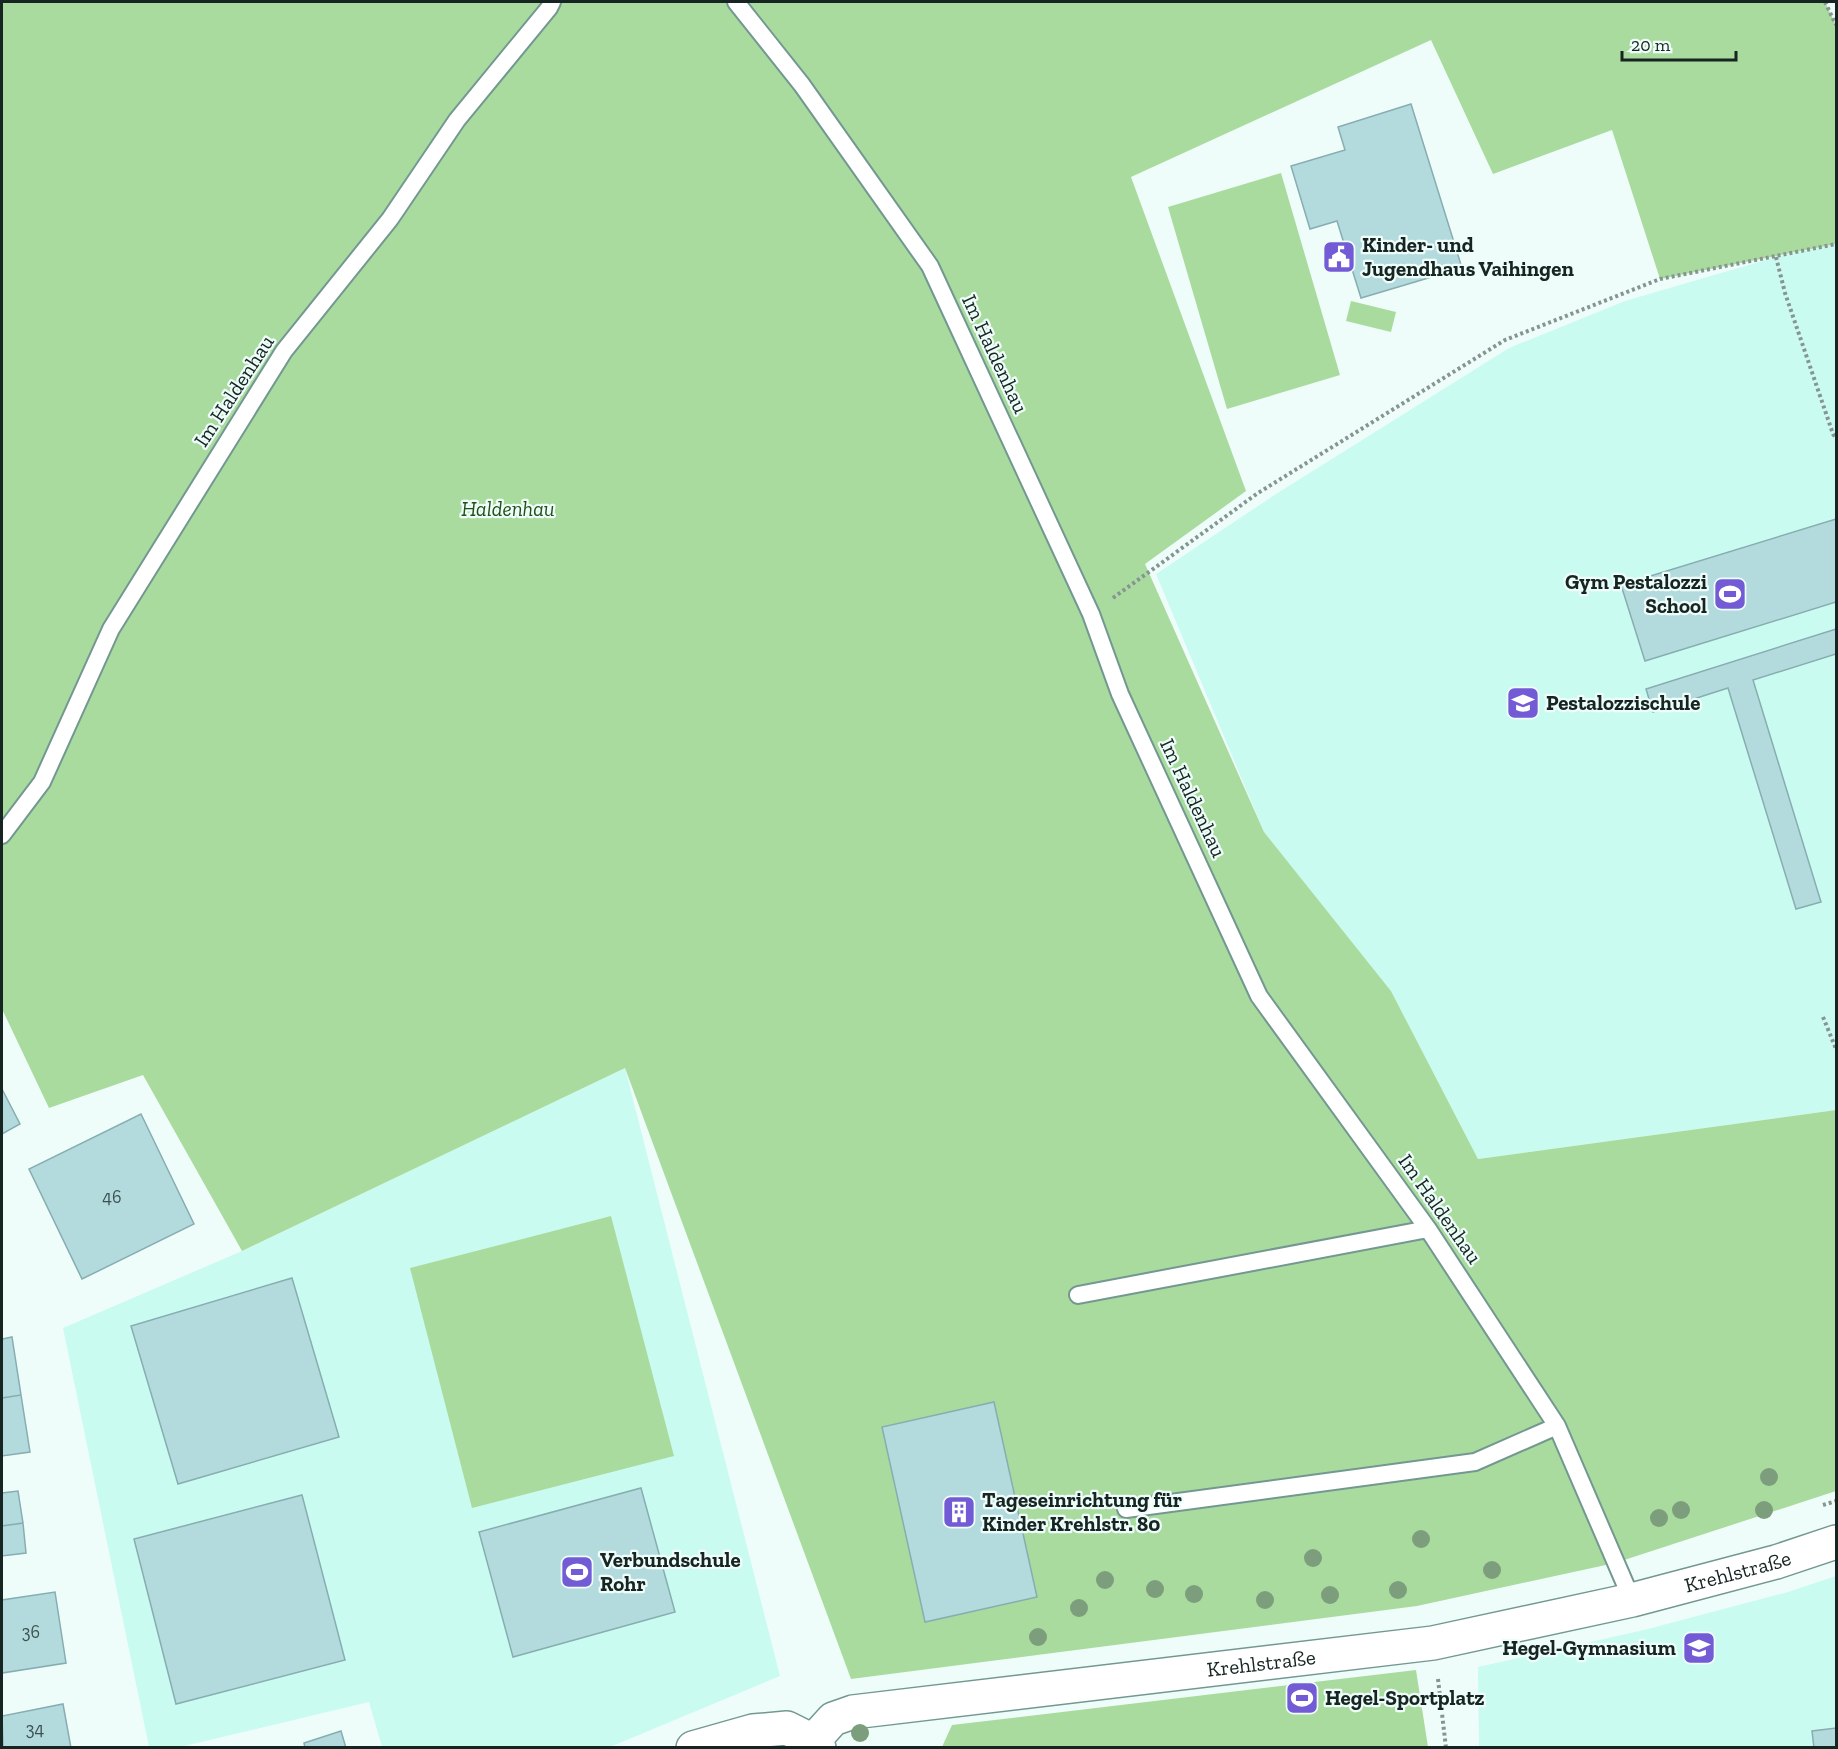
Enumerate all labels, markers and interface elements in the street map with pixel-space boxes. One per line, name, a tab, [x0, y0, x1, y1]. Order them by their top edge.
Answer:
scale bar	[1622, 24, 1736, 62]
text: 20 m	[1631, 34, 1671, 56]
place label: Kinder- und Jugendhaus Vaihingen	[1362, 232, 1574, 281]
public building icon: Kinder- und Jugendhaus Vaihingen	[1321, 239, 1357, 275]
street label: Im Haldenhau	[957, 290, 1034, 417]
street label: Im Haldenhau	[188, 330, 279, 451]
park label: Haldenhau	[461, 496, 555, 521]
place label: Gym Pestalozzi School	[1565, 569, 1707, 618]
sports icon: Gym Pestalozzi School	[1712, 576, 1748, 612]
school or university icon: Pestalozzischule	[1505, 685, 1541, 721]
place label: Pestalozzischule	[1546, 690, 1700, 715]
street label: Im Haldenhau	[1155, 734, 1232, 861]
street label: Im Haldenhau	[1393, 1149, 1488, 1269]
house number: 46	[102, 1186, 122, 1208]
place label: Tageseinrichtung für Kinder Krehlstr. 80	[982, 1487, 1182, 1536]
building icon: Tageseinrichtung für Kinder Krehlstr. 80	[941, 1494, 977, 1530]
street label: Krehlstraße	[1682, 1545, 1794, 1598]
place label: Verbundschule Rohr	[600, 1547, 741, 1596]
sports icon: Verbundschule Rohr	[559, 1554, 595, 1590]
house number: 36	[22, 1621, 40, 1643]
school or university icon: Hegel-Gymnasium	[1681, 1630, 1717, 1666]
place label: Hegel-Gymnasium	[1502, 1635, 1677, 1660]
street label: Krehlstraße	[1205, 1644, 1317, 1682]
sports icon: Hegel-Sportplatz	[1284, 1680, 1320, 1716]
place label: Hegel-Sportplatz	[1325, 1685, 1485, 1710]
house number: 34	[26, 1718, 45, 1740]

